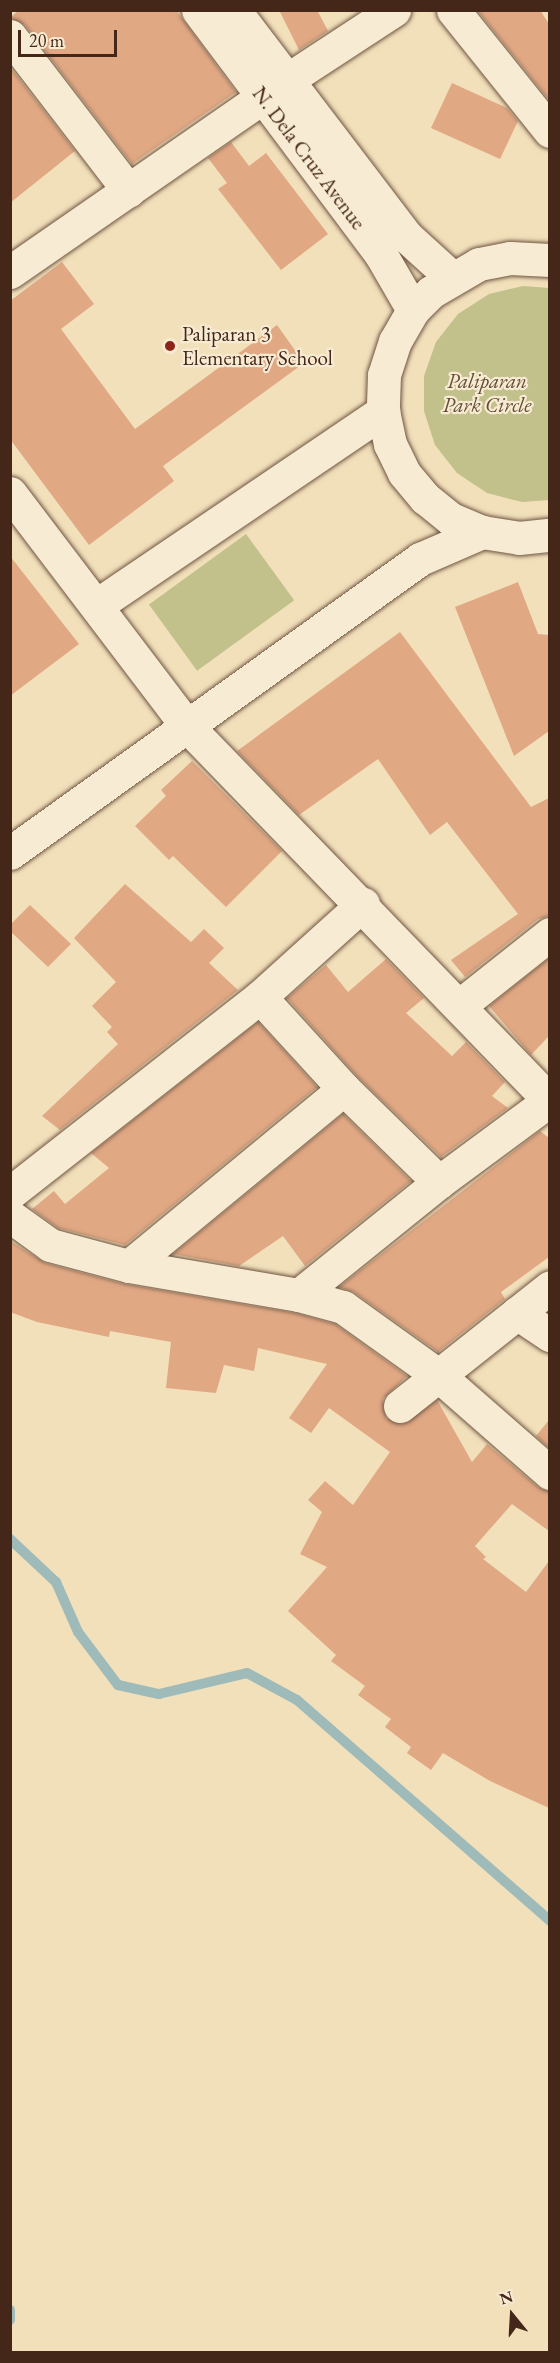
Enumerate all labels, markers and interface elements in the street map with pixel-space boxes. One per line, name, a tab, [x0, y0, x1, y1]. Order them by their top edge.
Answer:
scale bar	[21, 18, 120, 56]
text: 20 m	[29, 29, 64, 52]
street label: N. Dela Cruz Avenue	[247, 81, 371, 235]
place label: Paliparan 3 Elementary School	[182, 321, 333, 371]
marker: Paliparan 3 Elementary School	[163, 339, 177, 353]
park label: Paliparan Park Circle	[443, 368, 531, 418]
north arrow	[482, 2285, 542, 2345]
text: N	[497, 2285, 516, 2309]

